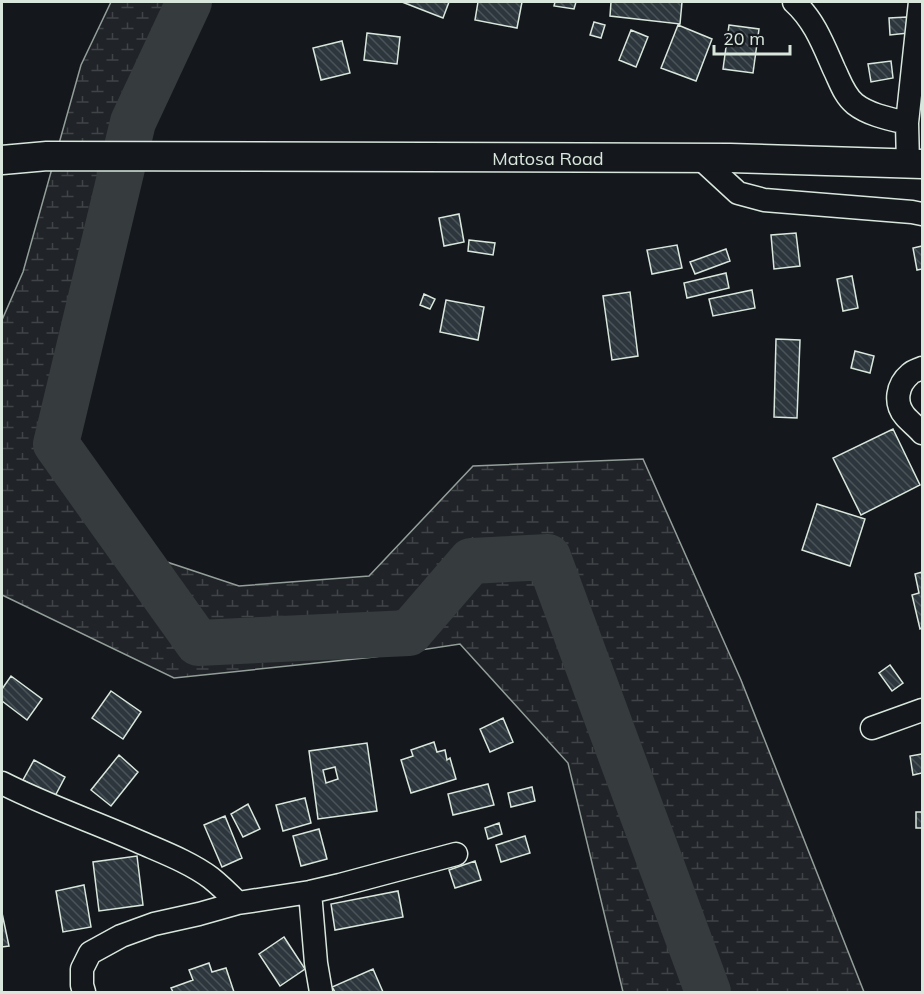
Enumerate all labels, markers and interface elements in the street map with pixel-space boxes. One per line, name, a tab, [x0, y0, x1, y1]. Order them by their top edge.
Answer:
scale bar	[714, 18, 790, 56]
text: 20 m	[723, 27, 765, 50]
street label: Matosa Road	[492, 147, 604, 170]

